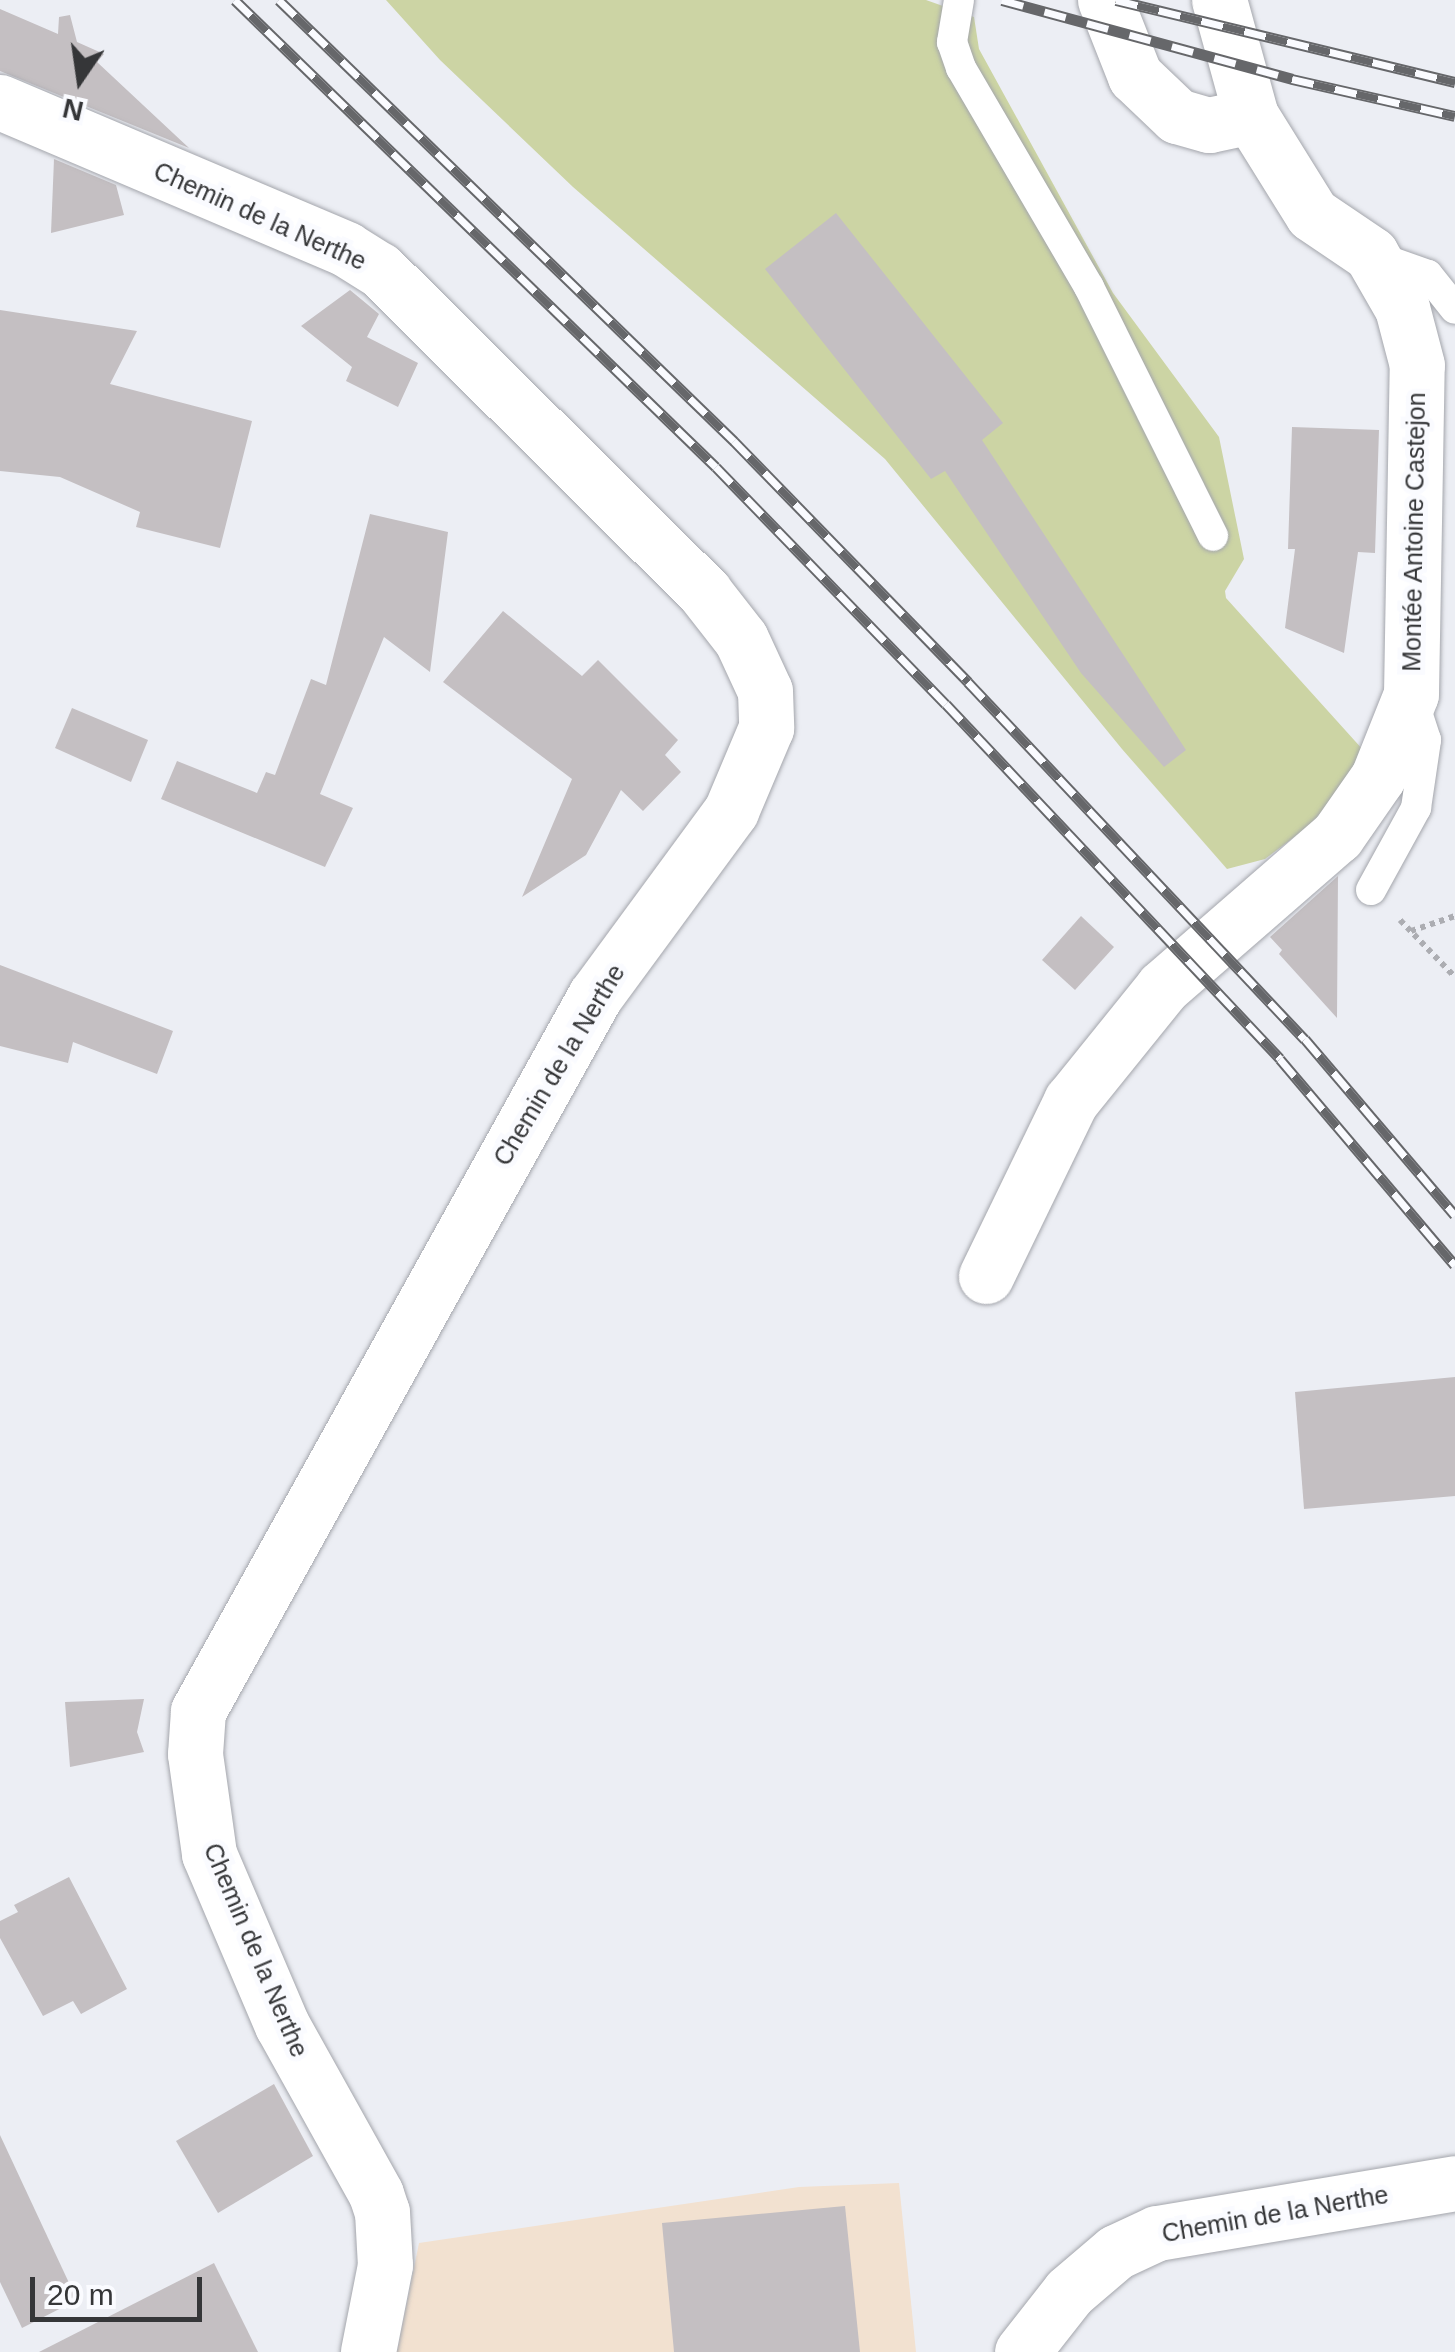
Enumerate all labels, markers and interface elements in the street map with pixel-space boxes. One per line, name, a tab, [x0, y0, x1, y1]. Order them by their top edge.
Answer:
north arrow	[30, 30, 130, 130]
text: N	[60, 92, 86, 127]
street label: Chemin de la Nerthe	[149, 156, 371, 276]
street label: Montée Antoine Castejon	[1397, 391, 1431, 673]
street label: Chemin de la Nerthe	[487, 959, 631, 1171]
street label: Chemin de la Nerthe	[197, 1839, 315, 2061]
street label: Chemin de la Nerthe	[1159, 2179, 1391, 2249]
scale bar	[35, 2257, 208, 2319]
text: 20 m	[47, 2278, 114, 2311]

